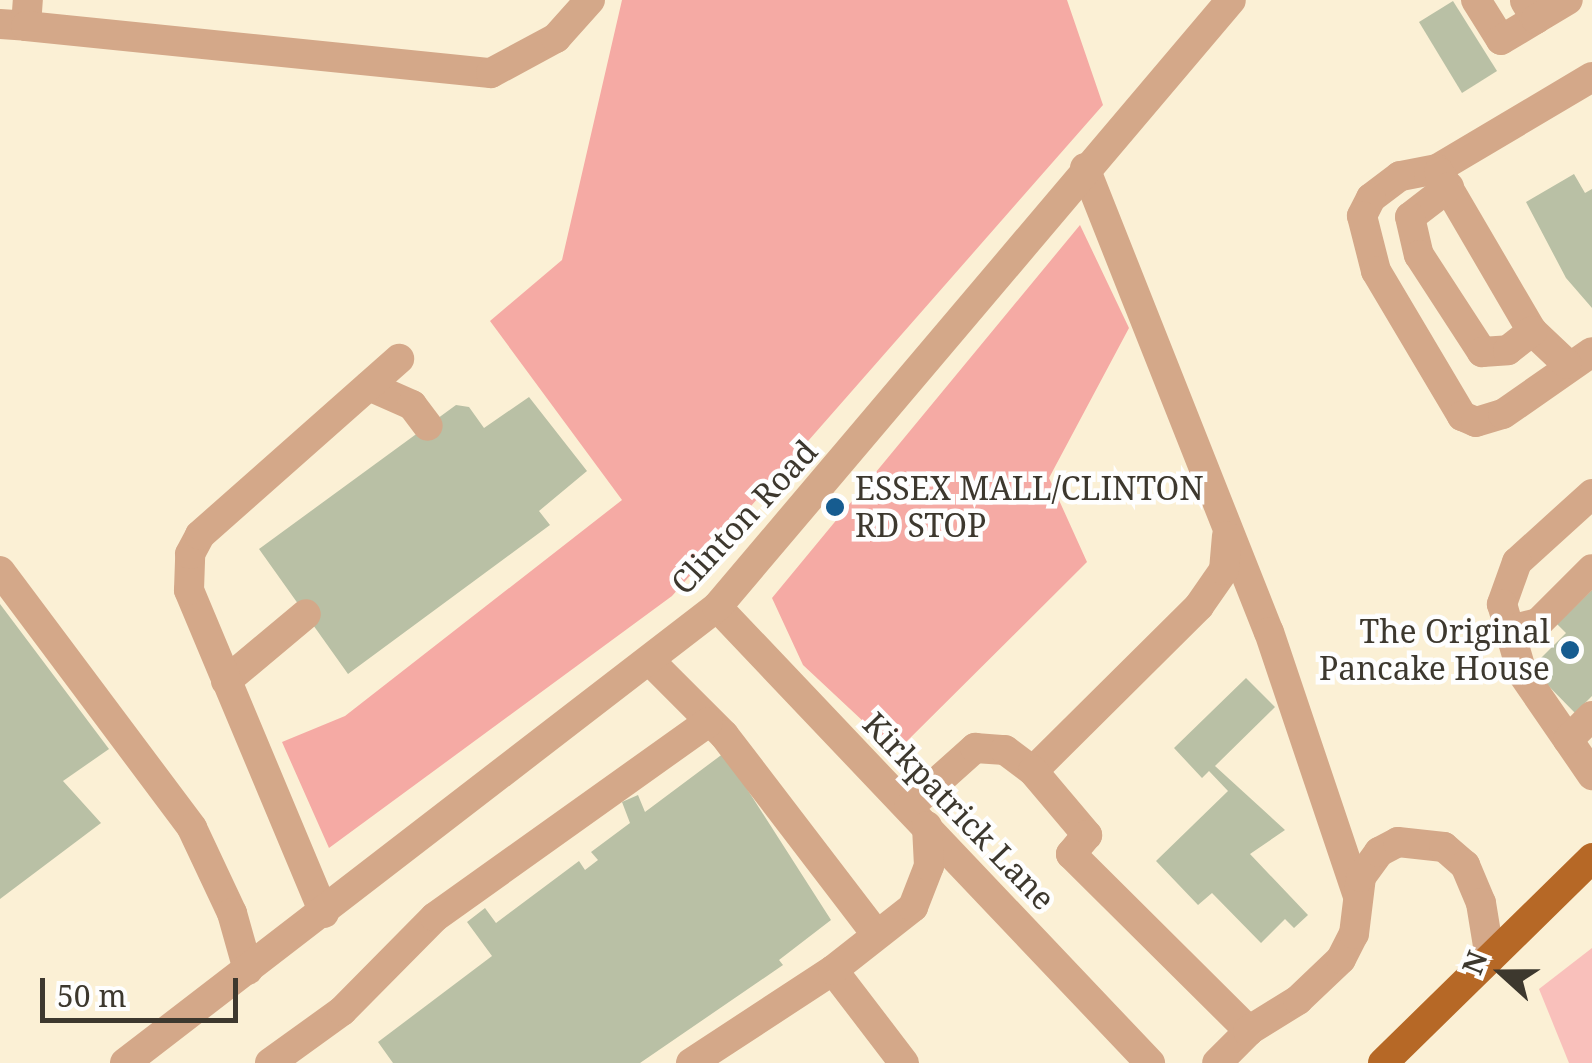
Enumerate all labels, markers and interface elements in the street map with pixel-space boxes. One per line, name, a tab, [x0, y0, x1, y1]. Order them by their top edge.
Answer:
street label: Clinton Road	[663, 432, 825, 602]
place label: ESSEX MALL/CLINTON RD STOP	[855, 470, 1204, 545]
marker: ESSEX MALL/CLINTON RD STOP	[824, 496, 846, 518]
place label: The Original Pancake House	[1319, 613, 1550, 688]
marker: The Original Pancake House	[1559, 639, 1581, 661]
street label: Kirkpatrick Lane	[855, 704, 1063, 918]
north arrow	[1452, 923, 1552, 1023]
text: N	[1452, 945, 1496, 979]
scale bar	[45, 958, 242, 1020]
text: 50 m	[57, 975, 127, 1016]

